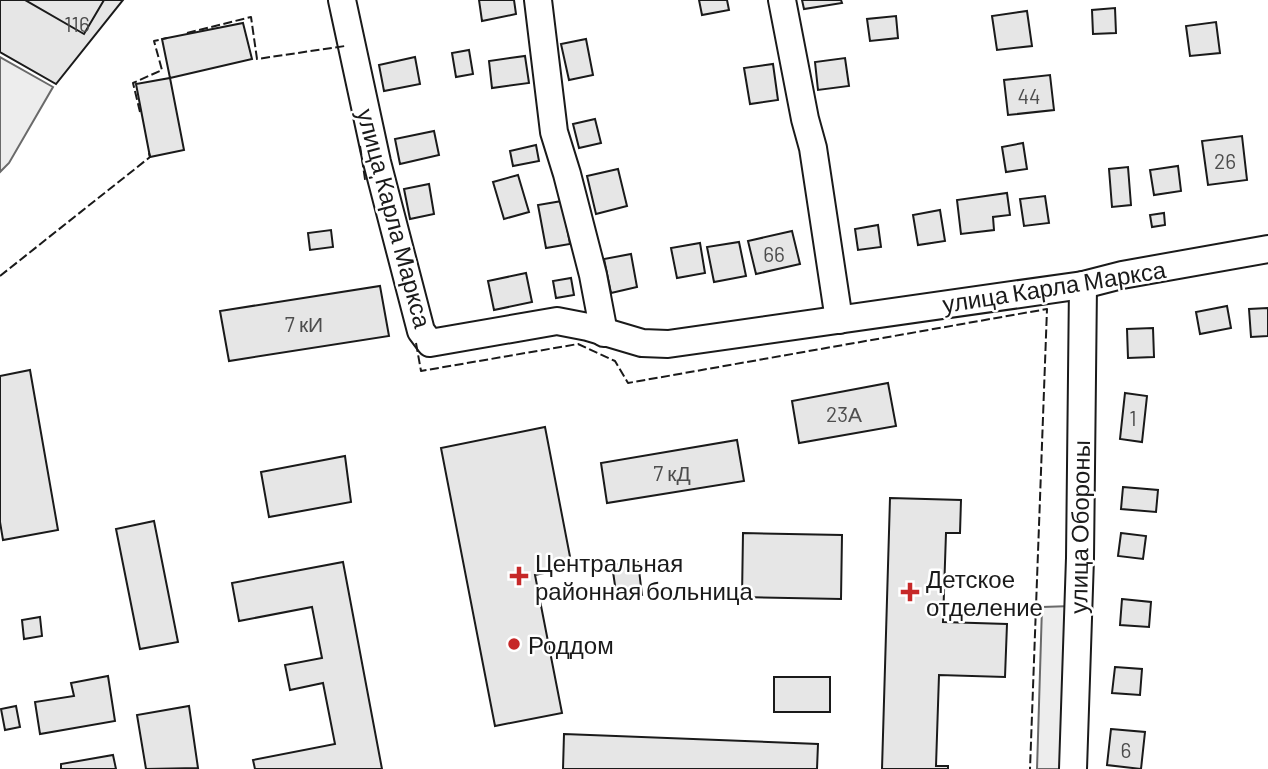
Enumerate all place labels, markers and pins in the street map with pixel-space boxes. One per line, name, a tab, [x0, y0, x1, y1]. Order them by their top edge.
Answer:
place label: Центральная районная больница	[535, 548, 754, 605]
place label: Детское отделение	[926, 564, 1043, 621]
marker: Центральная районная больница	[509, 566, 529, 586]
marker: Детское отделение	[900, 582, 920, 602]
place label: Роддом	[528, 630, 614, 659]
marker: Роддом	[506, 636, 522, 652]

